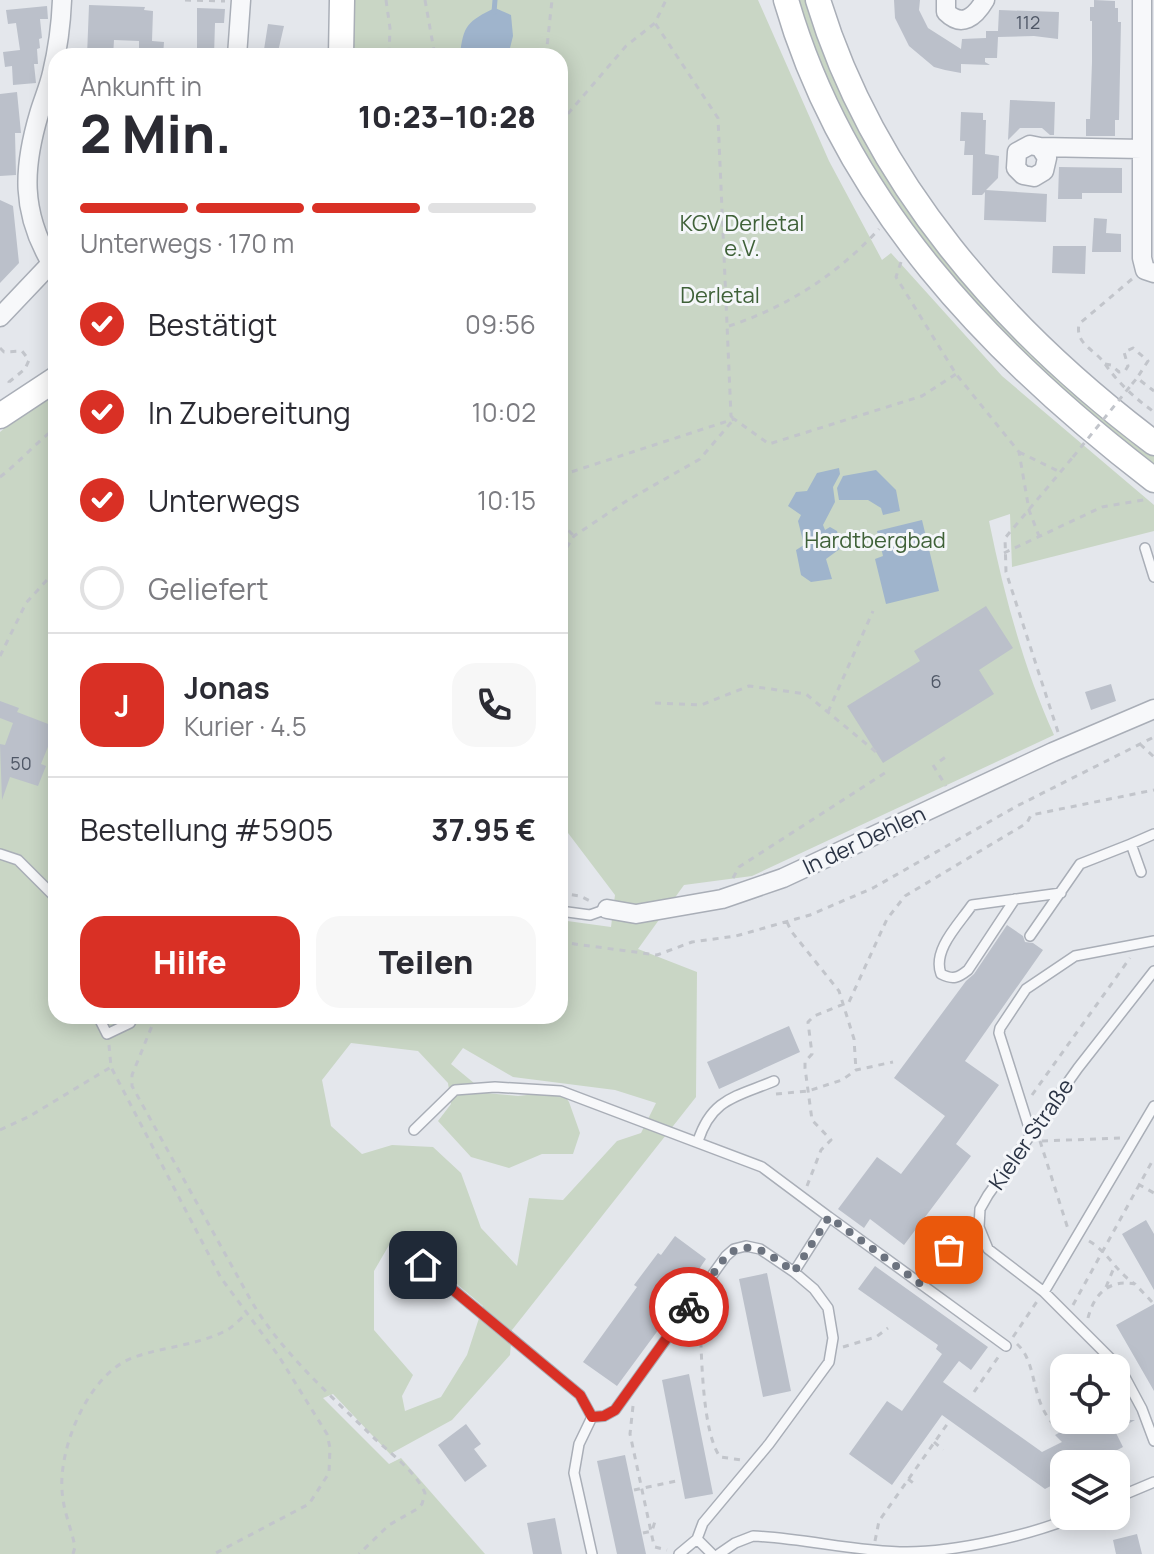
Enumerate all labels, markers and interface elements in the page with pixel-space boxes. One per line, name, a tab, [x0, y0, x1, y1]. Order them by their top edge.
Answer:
house number: 112	[1016, 10, 1040, 34]
text: Ankunft in	[80, 68, 202, 104]
text: 10:23–10:28	[358, 96, 536, 137]
text: 2 Min.	[80, 98, 232, 169]
park label: KGV Derletal e.V.	[680, 208, 804, 263]
text: Unterwegs · 170 m	[80, 225, 294, 261]
park label: Derletal	[680, 280, 760, 310]
icon: check	[80, 302, 124, 346]
text: Bestätigt	[148, 304, 277, 345]
text: 09:56	[465, 306, 536, 342]
icon: check	[80, 390, 124, 434]
text: In Zubereitung	[148, 392, 351, 433]
text: 10:02	[472, 394, 536, 430]
icon: check	[80, 478, 124, 522]
text: Unterwegs	[148, 480, 300, 521]
text: 10:15	[477, 482, 536, 518]
park label: Hardtbergbad	[804, 525, 946, 555]
text: Geliefert	[148, 568, 269, 609]
button: phone	[452, 663, 536, 747]
text: Jonas	[184, 667, 270, 708]
house number: 6	[930, 669, 942, 693]
text: J	[114, 685, 130, 726]
text: Kurier · 4.5	[184, 708, 307, 744]
house number: 50	[10, 751, 32, 775]
street label: In der Dehlen	[798, 798, 930, 882]
text: Bestellung #5905	[80, 809, 333, 850]
text: 37.95 €	[431, 809, 536, 850]
button: Hilfe	[80, 916, 300, 1008]
button: Teilen	[316, 916, 536, 1008]
street label: Kieler Straße	[982, 1072, 1081, 1196]
pin	[915, 1216, 983, 1284]
icon: bag	[927, 1228, 971, 1272]
pin	[389, 1231, 457, 1299]
icon: home	[401, 1243, 445, 1287]
courier	[649, 1267, 729, 1347]
icon: bike	[667, 1285, 711, 1329]
map controls	[1050, 1354, 1130, 1530]
button: locate	[1050, 1354, 1130, 1434]
button: layers	[1050, 1450, 1130, 1530]

